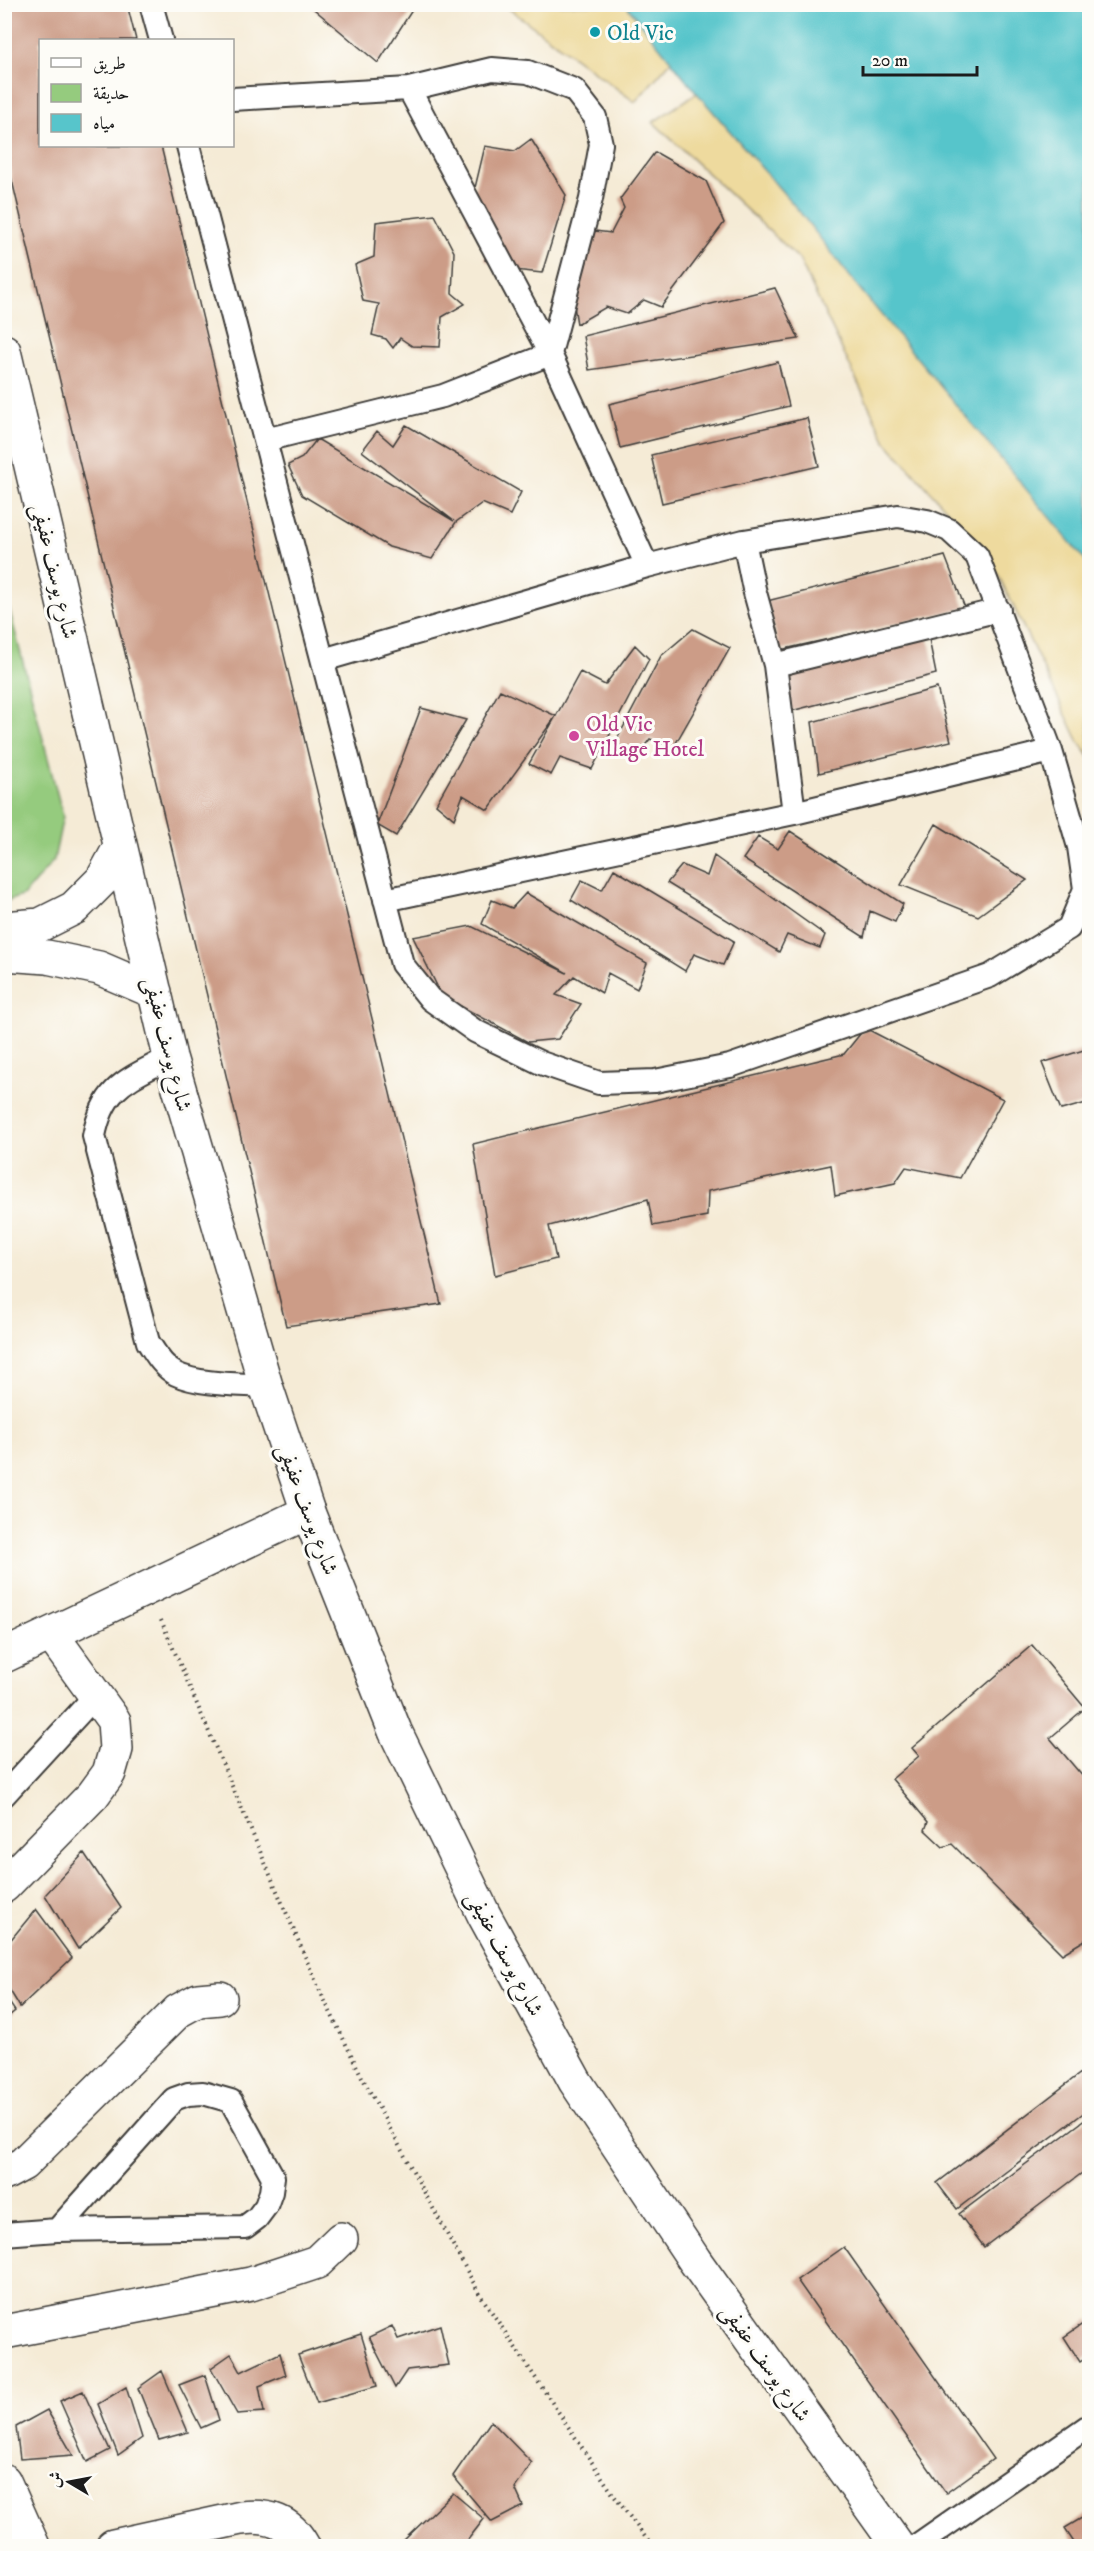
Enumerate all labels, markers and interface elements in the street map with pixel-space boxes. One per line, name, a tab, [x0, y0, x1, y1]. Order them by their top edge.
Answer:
place label: Old Vic	[607, 20, 674, 47]
marker: Old Vic	[588, 25, 602, 39]
legend	[39, 39, 234, 147]
scale bar	[863, 39, 977, 77]
text: 20 m	[872, 50, 908, 72]
text: طريق	[93, 53, 126, 75]
text: حديقة	[93, 83, 129, 105]
text: مياه	[93, 113, 115, 135]
street label: شارع يوسف عفيفى	[22, 501, 83, 643]
place label: Old Vic Village Hotel	[585, 711, 705, 763]
marker: Old Vic Village Hotel	[567, 729, 581, 743]
street label: شارع يوسف عفيفى	[134, 974, 197, 1116]
street label: شارع يوسف عفيفى	[268, 1440, 344, 1580]
street label: شارع يوسف عفيفى	[457, 1886, 549, 2023]
street label: شارع يوسف عفيفى	[712, 2299, 816, 2429]
north arrow	[39, 2452, 99, 2512]
text: ش	[44, 2470, 66, 2489]

